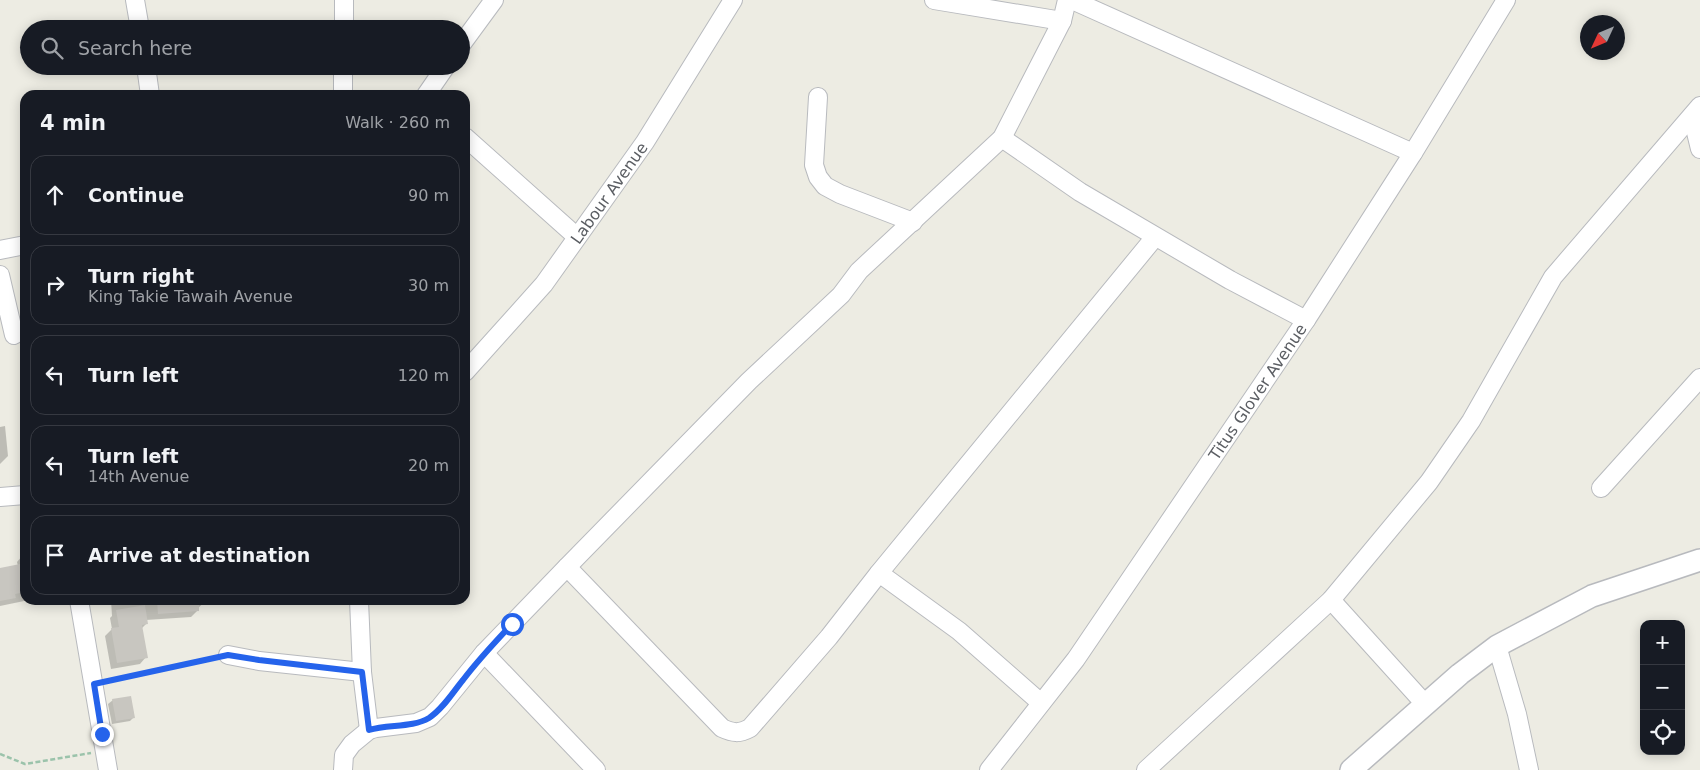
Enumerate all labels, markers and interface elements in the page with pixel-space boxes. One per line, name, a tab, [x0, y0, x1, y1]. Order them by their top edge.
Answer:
north arrow	[1580, 15, 1625, 60]
search box	[20, 20, 470, 75]
icon: search	[38, 34, 66, 62]
text: Search here	[78, 37, 192, 59]
text: 4 min	[40, 111, 106, 135]
text: Walk · 260 m	[345, 113, 450, 132]
street label: Labour Avenue	[567, 139, 652, 248]
icon: ahead	[41, 181, 69, 209]
text: Continue	[88, 184, 184, 206]
text: 90 m	[408, 186, 449, 205]
text: Turn right	[88, 265, 194, 287]
icon: right	[41, 271, 69, 299]
text: 30 m	[408, 276, 449, 295]
text: King Takie Tawaih Avenue	[88, 287, 293, 306]
street label: Titus Glover Avenue	[1204, 320, 1311, 465]
icon: left	[41, 361, 69, 389]
text: Turn left	[88, 364, 179, 386]
text: 120 m	[398, 366, 449, 385]
text: Turn left	[88, 445, 179, 467]
icon: left	[41, 451, 69, 479]
text: 20 m	[408, 456, 449, 475]
text: 14th Avenue	[88, 467, 189, 486]
icon: arrive	[41, 541, 69, 569]
text: Arrive at destination	[88, 544, 310, 566]
route start	[501, 613, 524, 636]
map controls	[1640, 620, 1685, 755]
button: +	[1640, 620, 1685, 665]
button: −	[1640, 665, 1685, 710]
button: locate	[1640, 710, 1685, 755]
route end	[91, 723, 114, 746]

